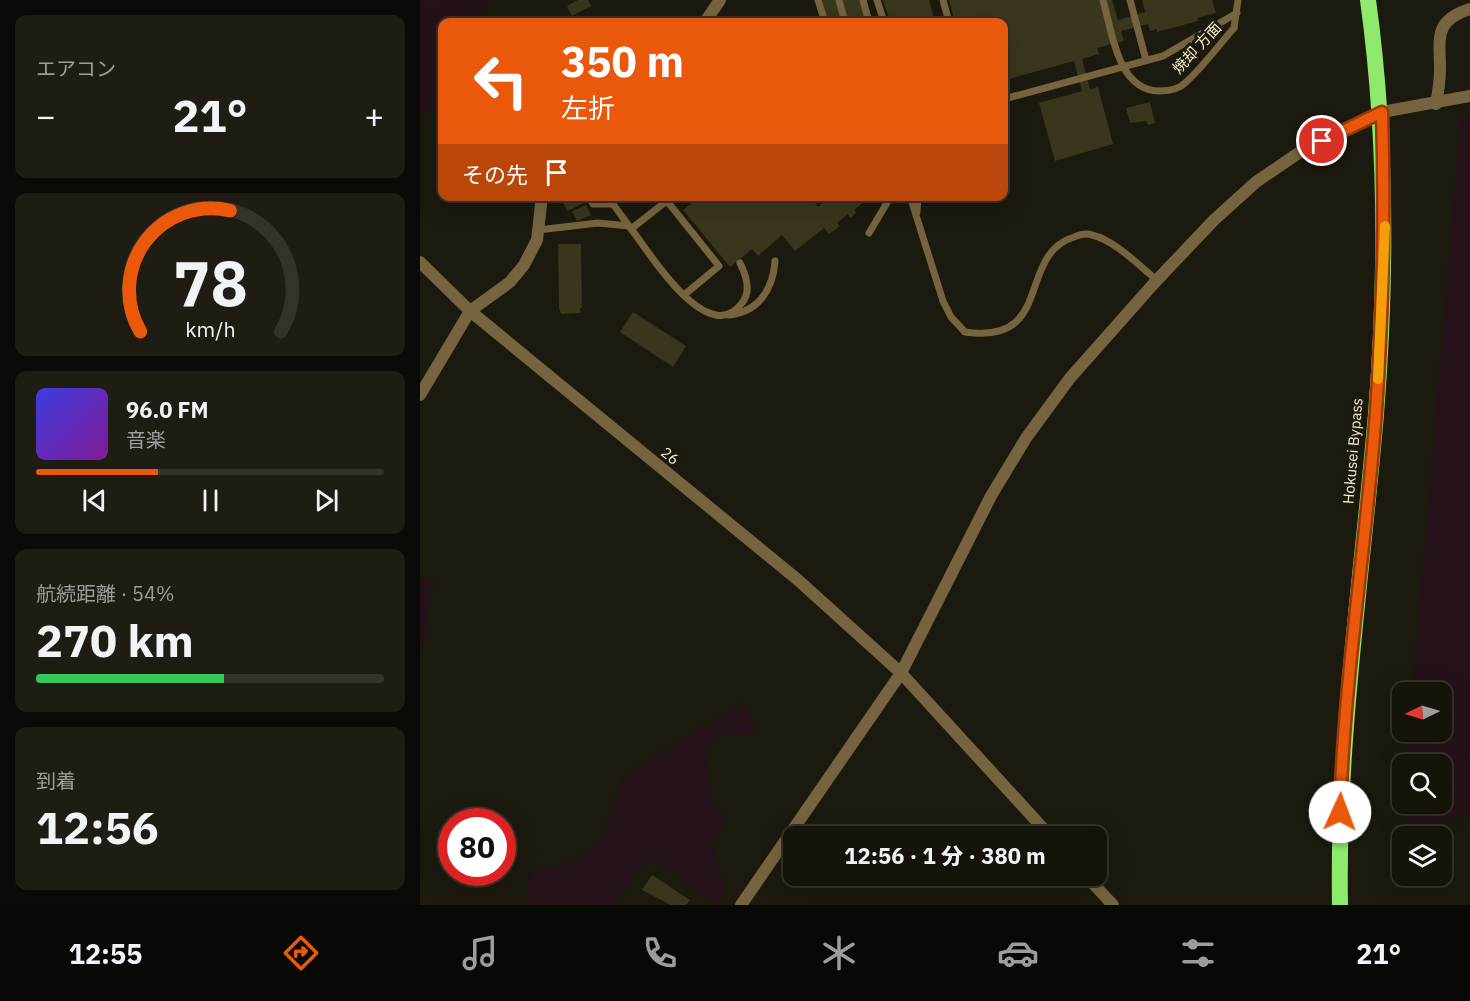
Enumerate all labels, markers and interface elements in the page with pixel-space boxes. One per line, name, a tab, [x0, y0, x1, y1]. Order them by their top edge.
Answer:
street label: 焼却 方面	[1168, 18, 1225, 77]
text: 350 m	[561, 34, 684, 89]
icon: left	[462, 42, 540, 120]
text: エアコン	[36, 55, 116, 82]
text: 21°	[172, 86, 248, 144]
text: 左折	[561, 90, 615, 125]
text: −	[36, 94, 56, 137]
text: +	[364, 94, 384, 137]
pin	[1296, 115, 1347, 166]
icon: arrive	[1305, 124, 1338, 157]
icon: arrive	[540, 156, 573, 189]
text: その先	[462, 160, 528, 189]
text: 78	[173, 242, 247, 323]
text: km/h	[185, 315, 235, 343]
text: 96.0 FM	[126, 395, 209, 424]
street label: Hokusei Bypass	[1338, 397, 1367, 505]
text: 音楽	[126, 426, 166, 453]
street label: 26	[657, 443, 683, 469]
icon: previous	[78, 484, 111, 517]
icon: pause	[194, 484, 227, 517]
icon: next	[310, 484, 343, 517]
text: 航続距離 · 54%	[36, 580, 175, 607]
text: 270 km	[36, 611, 194, 669]
north arrow	[1392, 682, 1452, 742]
map controls	[1392, 682, 1452, 886]
button: search	[1392, 754, 1452, 814]
text: 到着	[36, 767, 76, 794]
position arrow	[1308, 780, 1372, 844]
text: 12:56	[36, 798, 159, 856]
speed limit sign: 80	[438, 808, 516, 886]
button: layers	[1392, 826, 1452, 886]
text: 12:56 · 1 分 · 380 m	[844, 841, 1046, 870]
icon: directions	[280, 932, 322, 974]
icon: music	[459, 932, 501, 974]
icon: phone	[639, 932, 681, 974]
icon: climate	[818, 932, 860, 974]
icon: car	[997, 932, 1039, 974]
icon: filters	[1177, 932, 1219, 974]
text: 12:55	[69, 936, 142, 971]
text: 21°	[1356, 936, 1401, 971]

